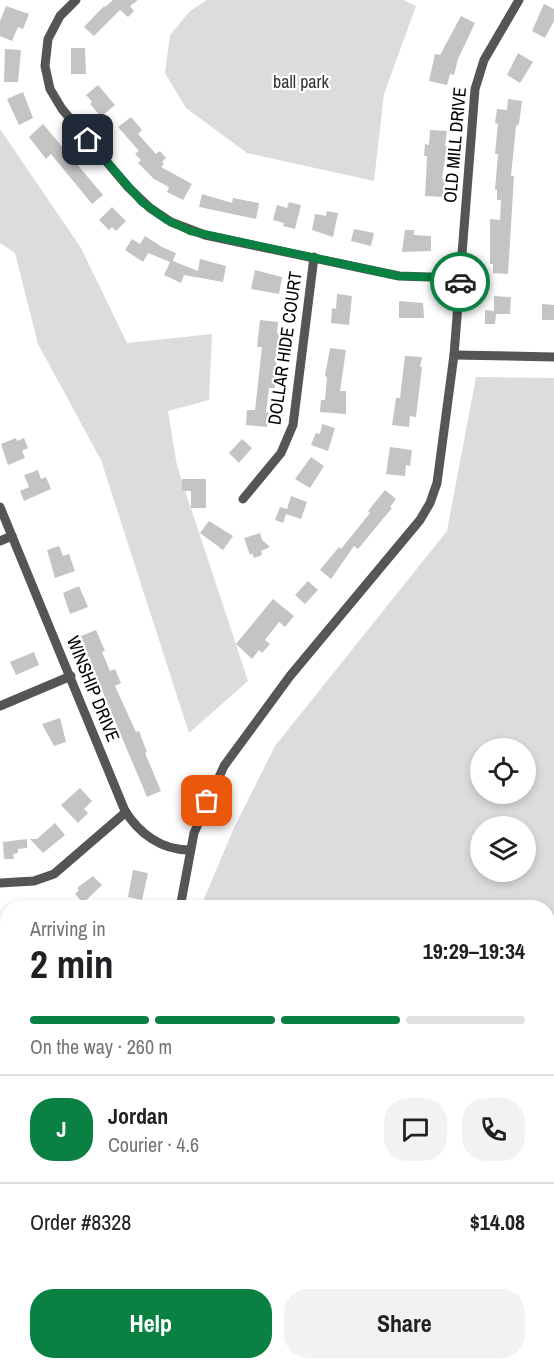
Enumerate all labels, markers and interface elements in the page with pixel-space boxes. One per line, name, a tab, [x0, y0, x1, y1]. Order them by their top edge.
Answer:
park label: ball park	[273, 69, 330, 94]
street label: OLD MILL DRIVE	[437, 86, 472, 204]
pin	[62, 114, 113, 165]
icon: home	[71, 123, 104, 156]
courier	[430, 252, 490, 312]
icon: car	[444, 266, 477, 299]
street label: DOLLAR HIDE COURT	[261, 270, 308, 426]
street label: WINSHIP DRIVE	[61, 632, 126, 745]
map controls	[470, 738, 536, 882]
button: locate	[470, 738, 536, 804]
pin	[181, 775, 232, 826]
icon: bag	[190, 784, 223, 817]
button: layers	[470, 816, 536, 882]
text: Arriving in	[30, 915, 106, 942]
text: 19:29–19:34	[423, 936, 525, 966]
text: 2 min	[30, 938, 114, 990]
text: On the way · 260 m	[30, 1033, 172, 1060]
button: chat	[384, 1098, 447, 1161]
button: phone	[462, 1098, 525, 1161]
text: Jordan	[108, 1101, 168, 1131]
text: J	[56, 1114, 67, 1144]
text: Courier · 4.6	[108, 1131, 199, 1158]
text: Order #8328	[30, 1207, 131, 1237]
text: $14.08	[470, 1207, 525, 1237]
button: Help	[30, 1289, 272, 1358]
button: Share	[284, 1289, 525, 1358]

